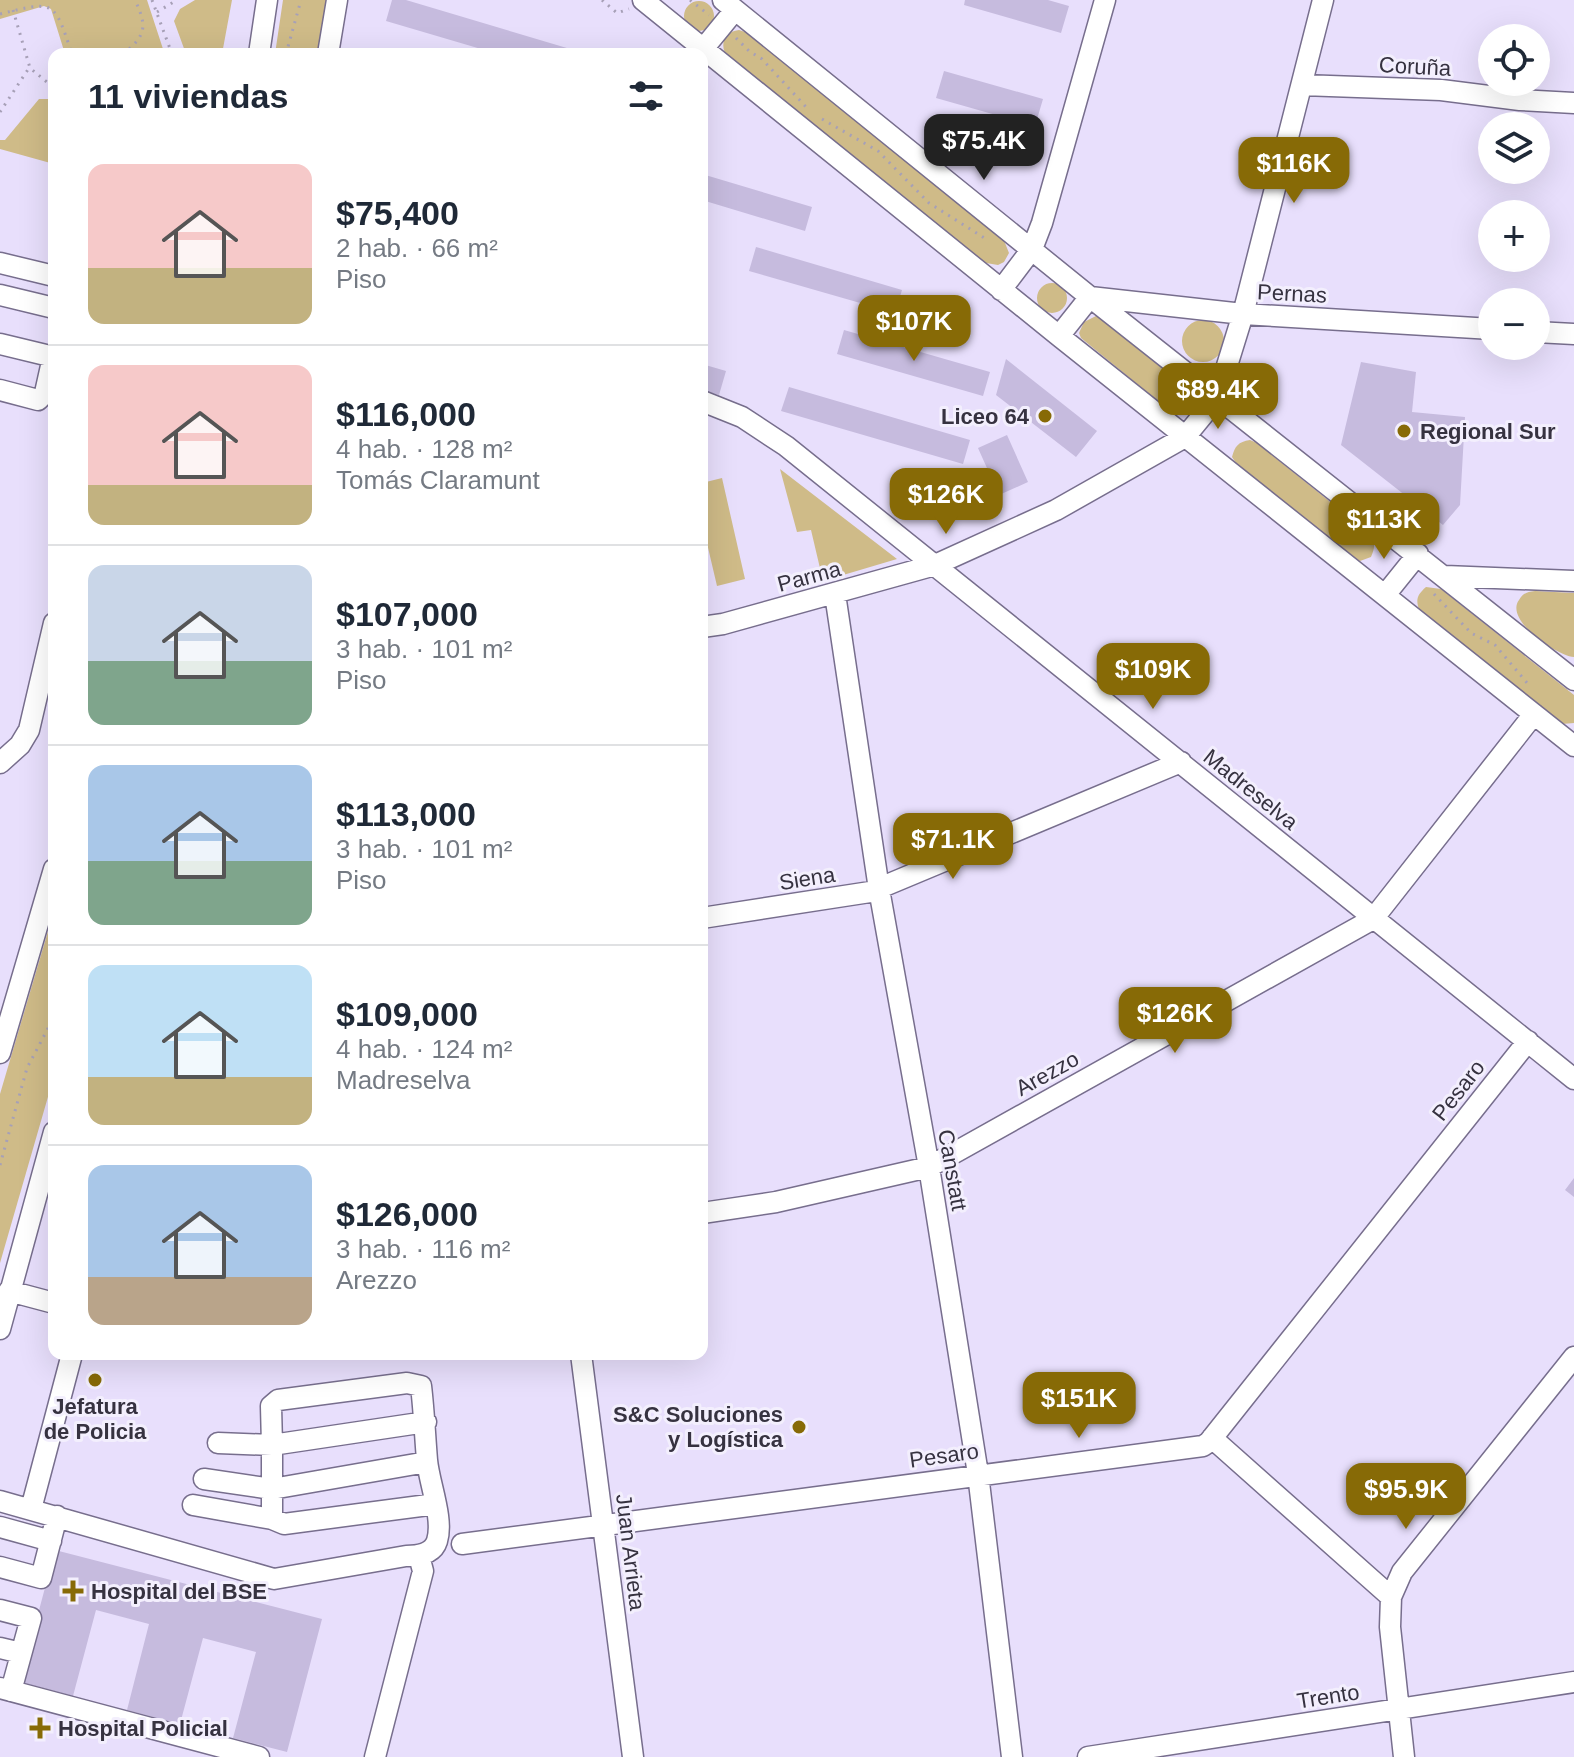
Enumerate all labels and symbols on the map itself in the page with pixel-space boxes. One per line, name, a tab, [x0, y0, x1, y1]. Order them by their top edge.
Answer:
street label: Coruña	[1378, 52, 1452, 81]
pin: $75.4K	[919, 114, 1049, 182]
pin: $116K	[1238, 137, 1350, 205]
street label: Pernas	[1257, 279, 1327, 308]
pin: $107K	[858, 295, 970, 363]
pin: $89.4K	[1153, 363, 1283, 431]
place label: Liceo 64	[941, 404, 1030, 429]
marker: Liceo 64	[1036, 407, 1054, 425]
place label: Regional Sur	[1420, 419, 1556, 444]
marker: Regional Sur	[1395, 422, 1413, 440]
pin: $126K	[890, 468, 1002, 536]
pin: $113K	[1328, 493, 1440, 561]
street label: Parma	[775, 556, 844, 597]
pin: $109K	[1097, 643, 1209, 711]
street label: Madreselva	[1199, 744, 1303, 835]
pin: $71.1K	[888, 813, 1018, 881]
street label: Siena	[777, 862, 838, 895]
pin: $126K	[1119, 987, 1231, 1055]
street label: Arezzo	[1011, 1046, 1083, 1101]
street label: Pesaro	[1427, 1055, 1490, 1125]
street label: Canstatt	[933, 1128, 972, 1213]
marker: Jefatura de Policia	[86, 1371, 104, 1389]
pin: $151K	[1023, 1372, 1135, 1440]
place label: Jefatura de Policia	[44, 1394, 147, 1444]
place label: S&C Soluciones y Logística	[613, 1402, 784, 1452]
marker: S&C Soluciones y Logística	[790, 1418, 808, 1436]
street label: Pesaro	[908, 1438, 980, 1473]
pin: $95.9K	[1341, 1463, 1471, 1531]
street label: Juan Arrieta	[611, 1492, 650, 1613]
place label: Hospital del BSE	[91, 1579, 267, 1604]
marker: Hospital del BSE	[62, 1580, 84, 1602]
street label: Trento	[1295, 1679, 1361, 1714]
place label: Hospital Policial	[58, 1716, 228, 1741]
marker: Hospital Policial	[29, 1717, 51, 1739]

